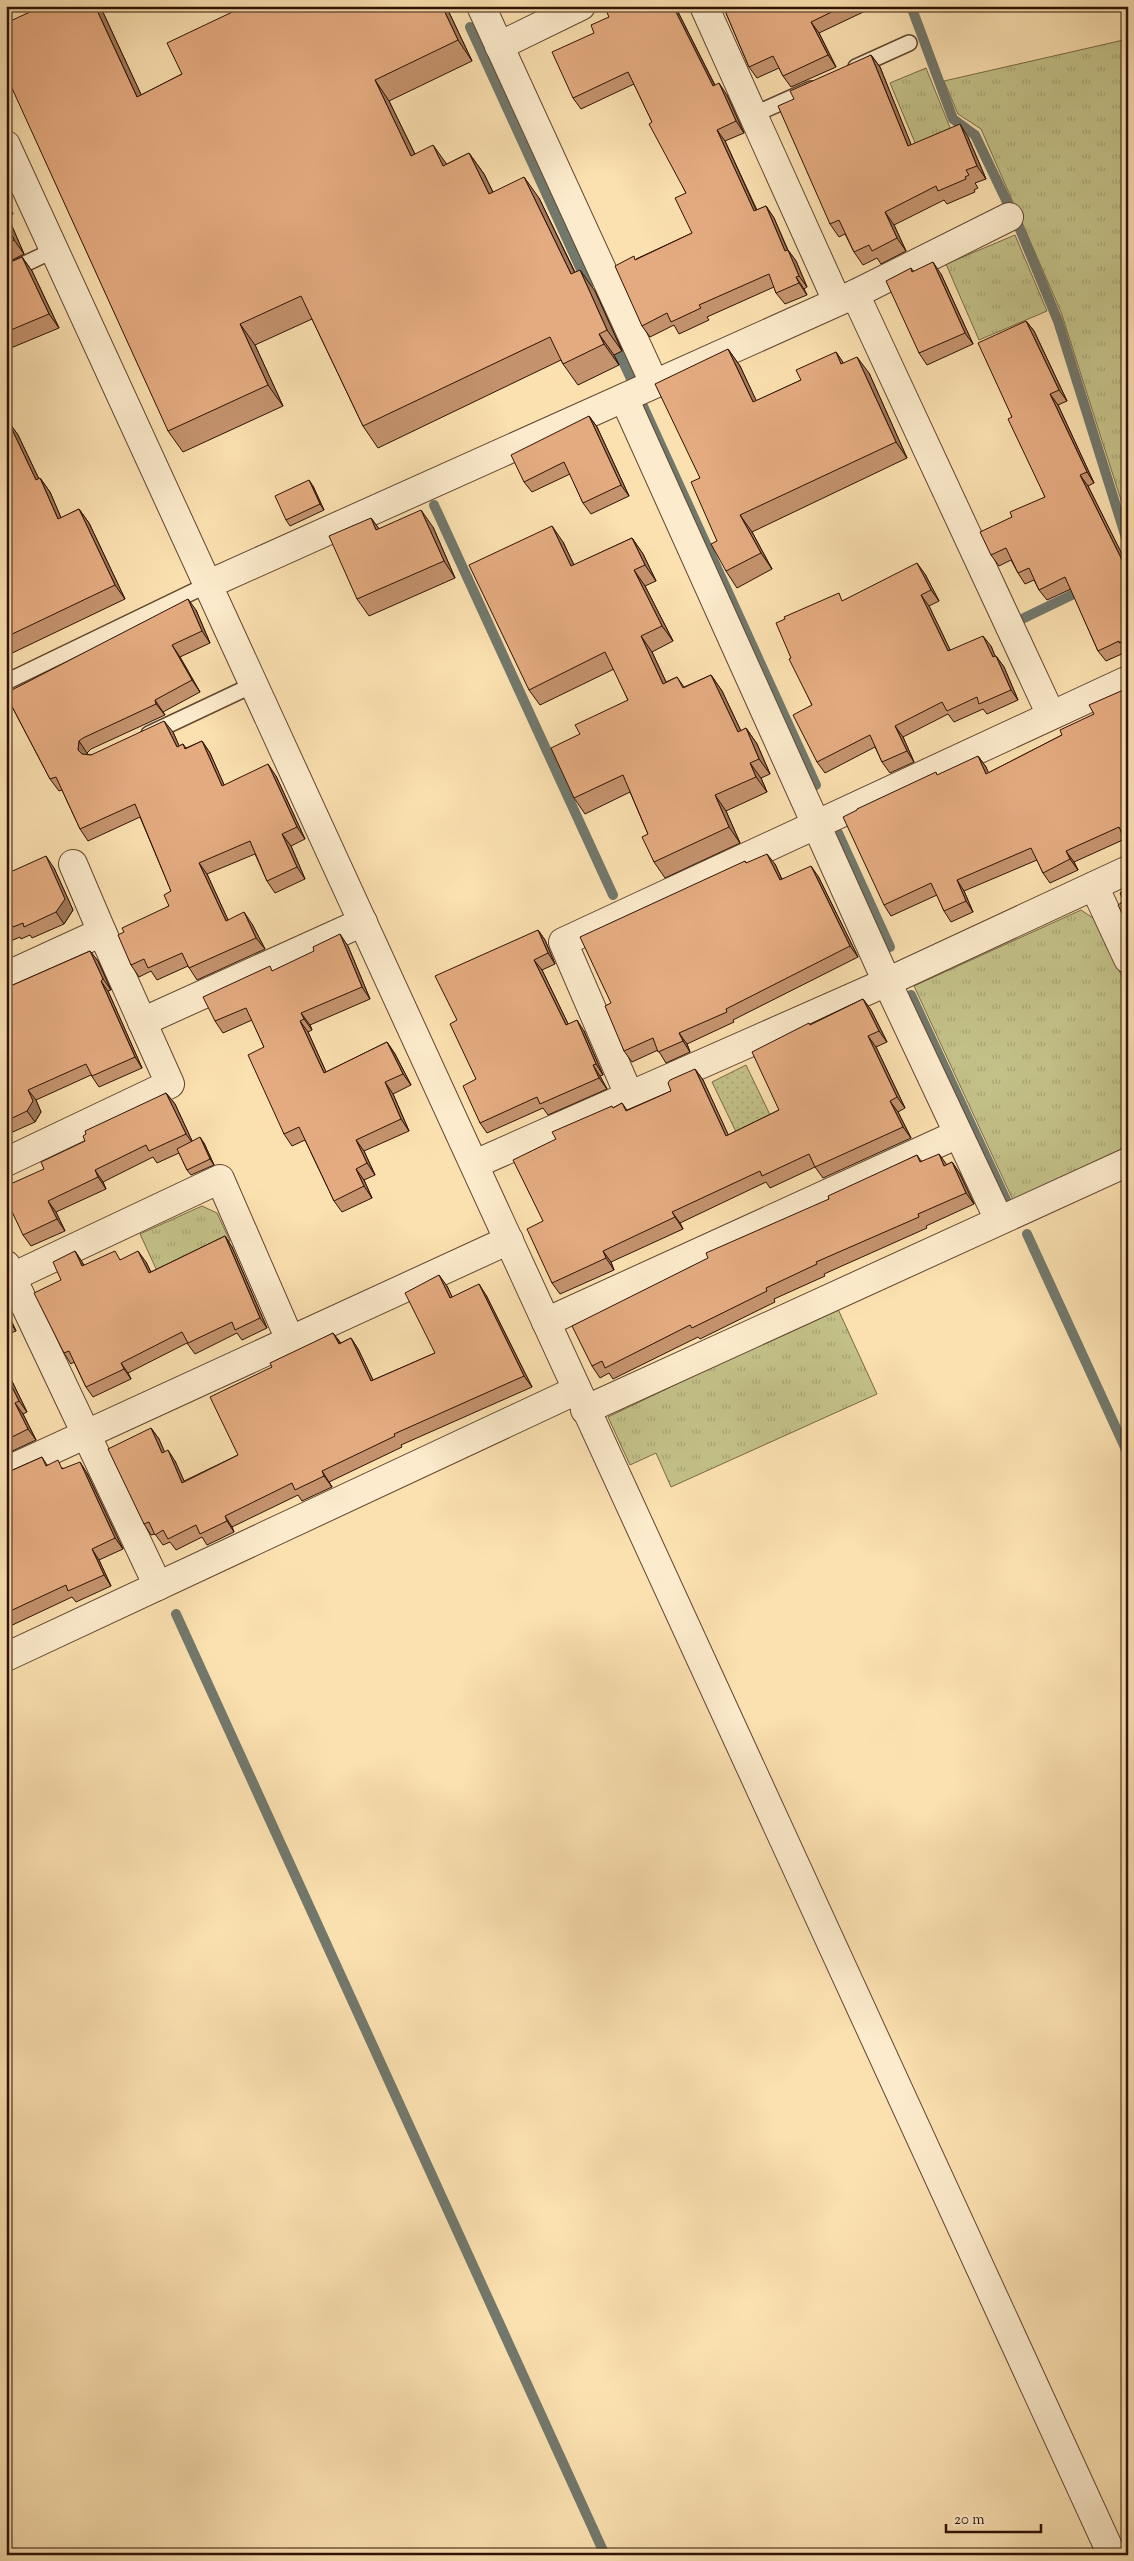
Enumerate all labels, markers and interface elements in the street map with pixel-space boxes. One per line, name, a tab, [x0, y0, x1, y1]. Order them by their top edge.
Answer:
scale bar	[946, 2501, 1042, 2533]
text: 20 m	[954, 2510, 985, 2531]

